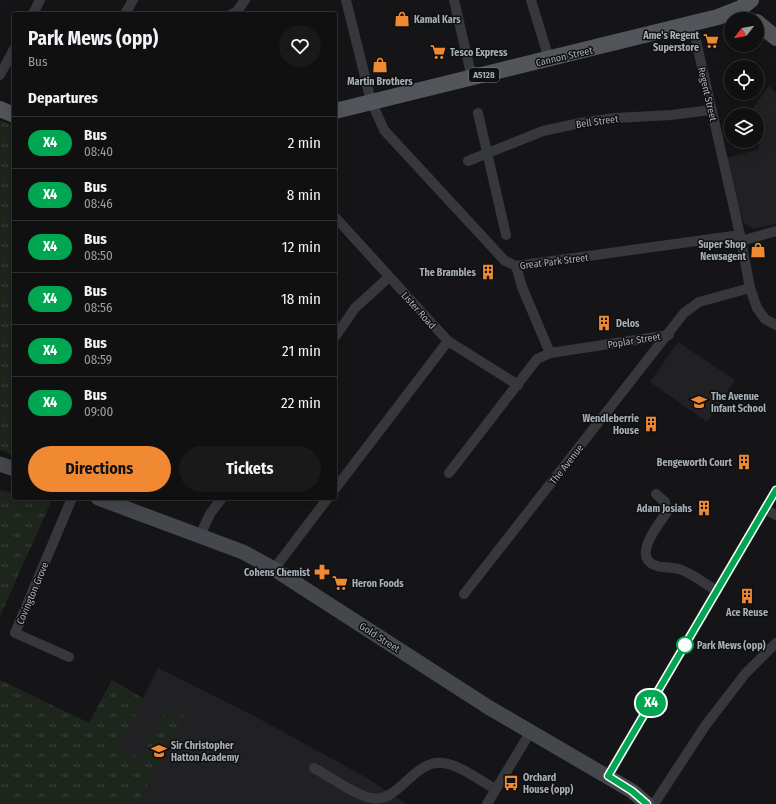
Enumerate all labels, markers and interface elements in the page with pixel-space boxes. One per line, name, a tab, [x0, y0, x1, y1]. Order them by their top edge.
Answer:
shop icon: Kamal Kars	[393, 10, 411, 28]
north arrow	[724, 12, 764, 52]
map controls	[724, 12, 764, 148]
place label: Kamal Kars	[414, 14, 461, 26]
button: heart	[279, 25, 321, 67]
text: Park Mews (opp)	[28, 27, 158, 50]
place label: Ame's Regent Superstore	[642, 30, 699, 54]
supermarket icon: Ame's Regent Superstore	[702, 32, 720, 50]
supermarket icon: Tesco Express	[429, 43, 447, 61]
street label: Cannon Street	[535, 44, 594, 69]
place label: Tesco Express	[450, 47, 508, 59]
text: Bus	[28, 54, 47, 69]
shop icon: Martin Brothers	[371, 56, 389, 74]
button: locate	[724, 60, 764, 100]
street label: Regent Street	[695, 66, 719, 123]
road number: A5128	[469, 68, 499, 82]
place label: Martin Brothers	[347, 76, 413, 88]
text: Departures	[28, 89, 98, 107]
button: layers	[724, 108, 764, 148]
street label: Bell Street	[575, 113, 620, 131]
text: Bus	[84, 126, 107, 144]
text: X4	[43, 134, 57, 151]
text: 2 min	[288, 134, 321, 152]
text: 08:40	[84, 144, 113, 159]
text: Bus	[84, 178, 107, 196]
text: X4	[43, 186, 57, 203]
text: 8 min	[287, 186, 321, 204]
text: 08:46	[84, 196, 113, 211]
text: Bus	[84, 230, 107, 248]
text: X4	[43, 238, 57, 255]
text: 12 min	[282, 238, 321, 256]
place label: Super Shop Newsagent	[698, 239, 747, 263]
shop icon: Super Shop Newsagent	[749, 241, 767, 259]
text: 08:50	[84, 248, 113, 263]
street label: Great Park Street	[519, 252, 590, 272]
building icon: The Brambles	[479, 263, 497, 281]
place label: The Brambles	[420, 267, 477, 279]
text: Bus	[84, 282, 107, 300]
text: X4	[43, 290, 57, 307]
text: 18 min	[281, 290, 321, 308]
street label: Lister Road	[398, 290, 438, 332]
text: 08:56	[84, 300, 113, 315]
building icon: Delos	[595, 314, 613, 332]
place label: Delos	[616, 318, 640, 330]
street label: Poplar Street	[607, 331, 662, 351]
text: Bus	[84, 334, 107, 352]
text: X4	[43, 342, 57, 359]
text: 21 min	[282, 342, 321, 360]
text: 08:59	[84, 352, 112, 367]
text: Bus	[84, 386, 107, 404]
place label: The Avenue Infant School	[711, 391, 766, 415]
school or university icon: The Avenue Infant School	[690, 393, 708, 411]
text: X4	[43, 394, 57, 411]
text: 22 min	[281, 394, 321, 412]
text: 09:00	[84, 404, 113, 419]
place label: Wendleberrie House	[582, 413, 639, 437]
building icon: Wendleberrie House	[642, 415, 660, 433]
street label: The Avenue	[548, 442, 586, 487]
button: Directions	[28, 446, 171, 492]
button: Tickets	[179, 446, 321, 492]
building icon: Bengeworth Court	[735, 453, 753, 471]
place label: Bengeworth Court	[657, 457, 732, 469]
building icon: Adam Josiahs	[695, 499, 713, 517]
place label: Adam Josiahs	[636, 503, 693, 515]
street label: Covington Grove	[14, 560, 51, 626]
pharmacy icon: Cohens Chemist	[313, 563, 331, 581]
place label: Cohens Chemist	[244, 567, 310, 579]
supermarket icon: Heron Foods	[331, 574, 349, 592]
place label: Heron Foods	[352, 578, 404, 590]
building icon: Ace Reuse	[738, 587, 756, 605]
place label: Ace Reuse	[725, 607, 768, 619]
street label: Gold Street	[357, 620, 403, 656]
marker: Park Mews (opp)	[676, 636, 694, 654]
place label: Park Mews (opp)	[697, 639, 766, 652]
line badge: X4	[633, 690, 669, 716]
text: X4	[644, 694, 658, 711]
place label: Sir Christopher Hatton Academy	[171, 740, 239, 764]
school or university icon: Sir Christopher Hatton Academy	[150, 742, 168, 760]
place label: Orchard House (opp)	[523, 772, 573, 796]
bus stop icon: Orchard House (opp)	[502, 774, 520, 792]

